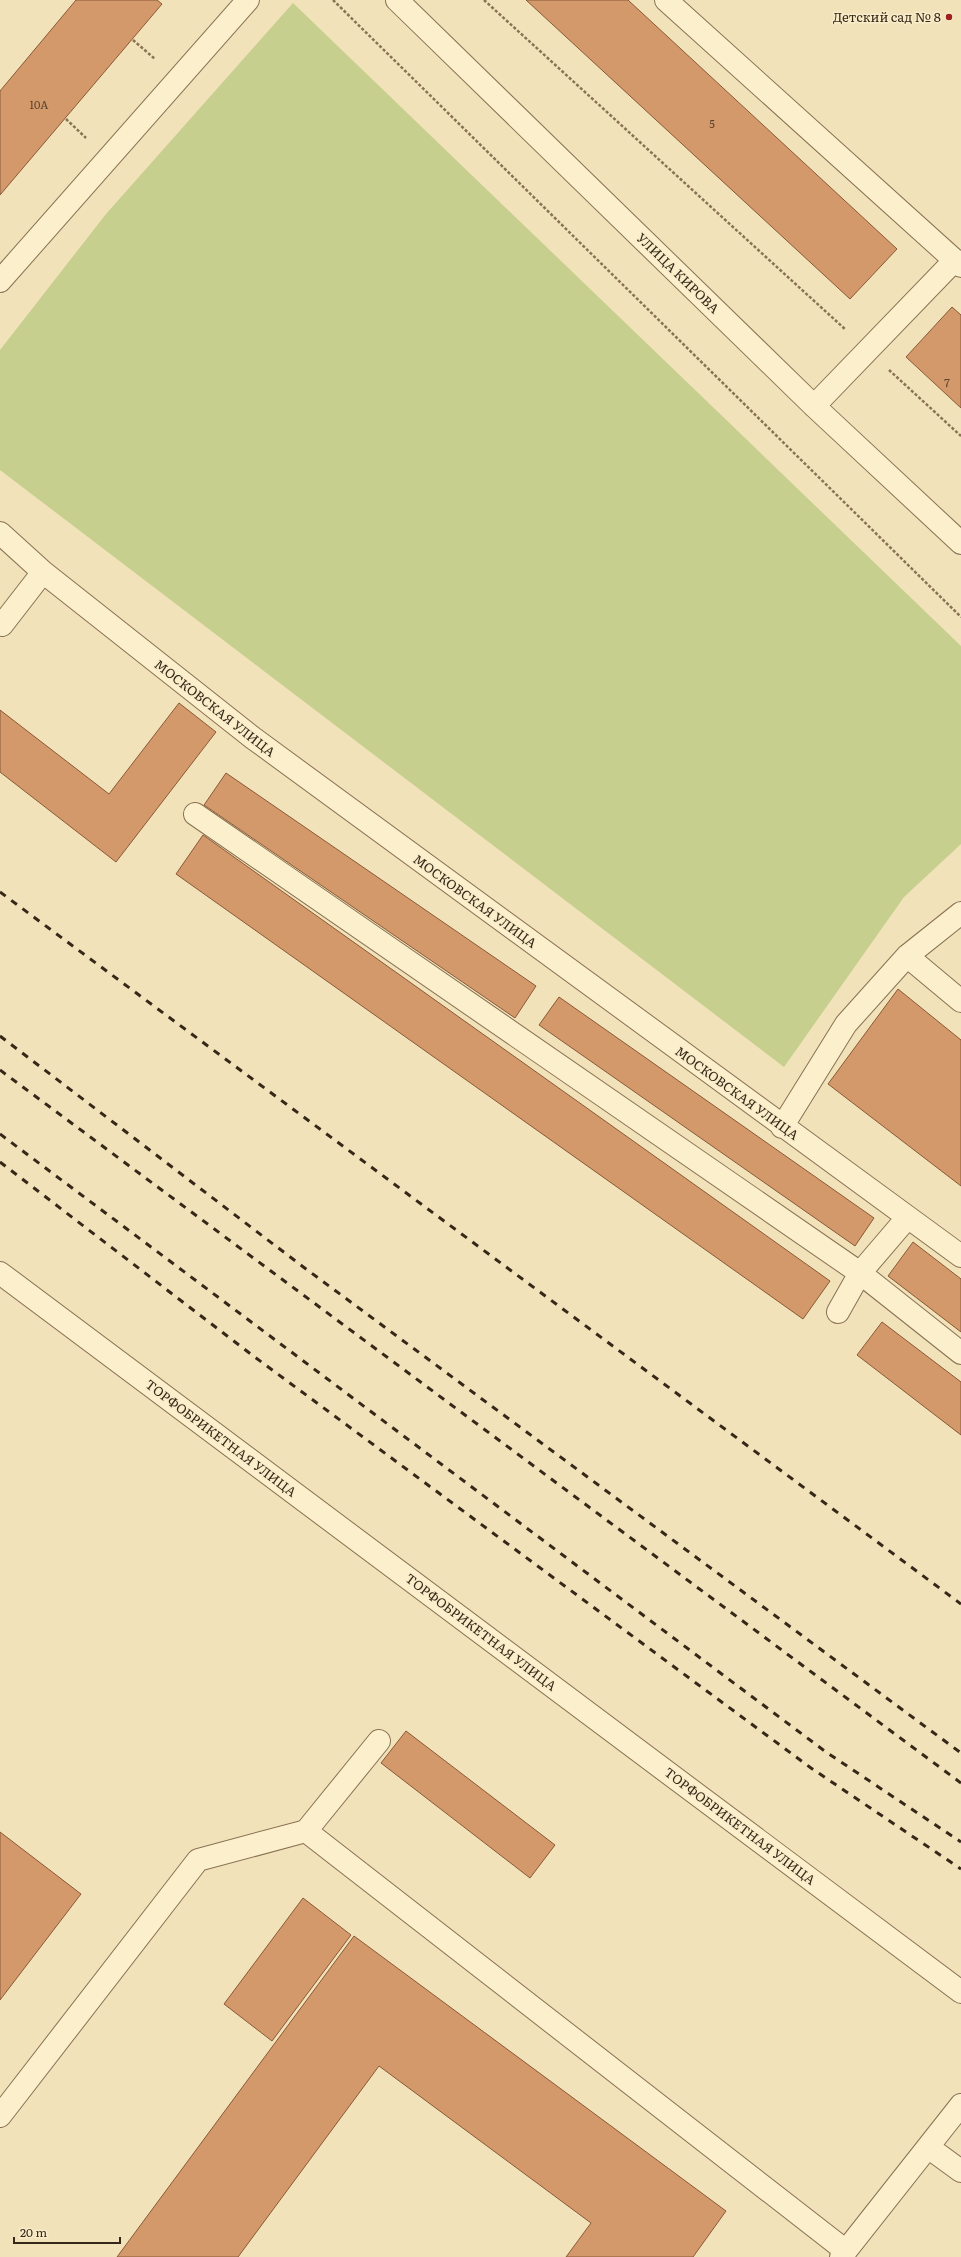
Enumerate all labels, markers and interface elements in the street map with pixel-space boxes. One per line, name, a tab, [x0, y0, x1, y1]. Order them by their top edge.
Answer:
place label: Детский сад № 8	[833, 7, 941, 26]
marker: Детский сад № 8	[944, 12, 954, 22]
house number: 10А	[30, 96, 48, 112]
house number: 5	[709, 115, 715, 131]
street label: УЛИЦА КИРОВА	[633, 228, 724, 318]
house number: 7	[944, 374, 950, 390]
street label: МОСКОВСКАЯ УЛИЦА	[151, 654, 280, 761]
street label: МОСКОВСКАЯ УЛИЦА	[410, 849, 541, 952]
street label: МОСКОВСКАЯ УЛИЦА	[672, 1041, 803, 1144]
street label: ТОРФОБРИКЕТНАЯ УЛИЦА	[142, 1374, 301, 1501]
street label: ТОРФОБРИКЕТНАЯ УЛИЦА	[402, 1568, 561, 1695]
street label: ТОРФОБРИКЕТНАЯ УЛИЦА	[661, 1762, 820, 1889]
scale bar	[14, 2219, 120, 2245]
text: 20 m	[20, 2223, 47, 2241]

